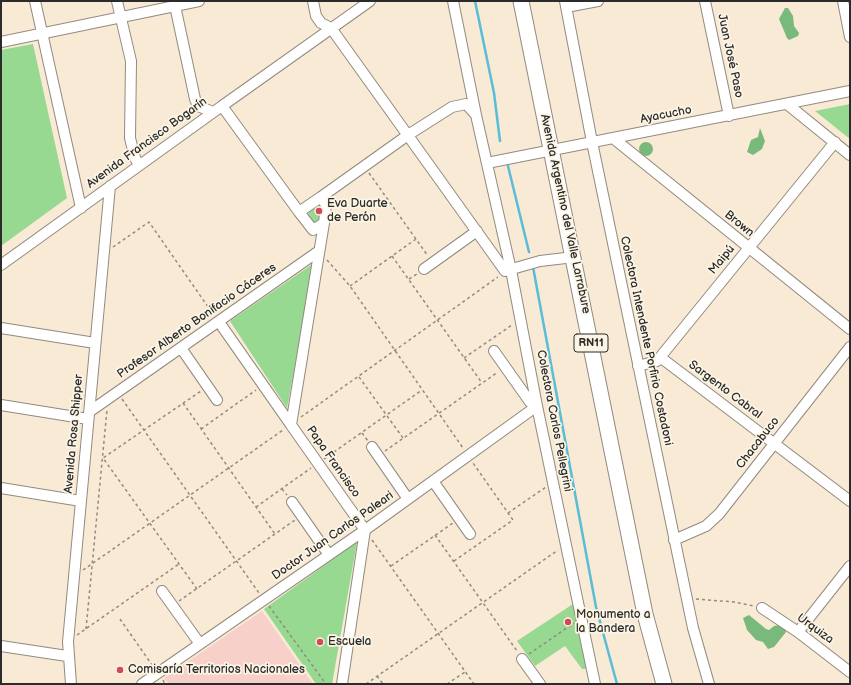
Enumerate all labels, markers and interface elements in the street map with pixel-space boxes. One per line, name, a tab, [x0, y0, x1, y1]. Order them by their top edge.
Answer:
street label: Juan José Paso	[714, 13, 746, 99]
street label: Avenida Francisco Bogarín	[84, 94, 210, 192]
street label: Ayacucho	[639, 103, 693, 127]
street label: Avenida Argentino del Valle Larrabure	[537, 113, 593, 315]
place label: Eva Duarte de Perón	[327, 197, 388, 225]
marker: Eva Duarte de Perón	[314, 206, 324, 216]
street label: Brown	[721, 208, 757, 240]
street label: Colectora Intendente Porfirio Costadoni	[617, 235, 675, 447]
street label: Maipú	[706, 242, 738, 278]
street label: Profesor Alberto Bonifacio Cáceres	[115, 260, 279, 382]
road number: RN11	[574, 334, 608, 352]
street label: Colectora Carlos Pellegrini	[533, 349, 575, 493]
street label: Sargento Cabral	[686, 358, 764, 422]
street label: Avenida Rosa Shipper	[62, 374, 86, 494]
street label: Chacabuco	[733, 414, 783, 472]
street label: Papa Francisco	[303, 423, 363, 501]
street label: Doctor Juan Carlos Paleari	[269, 489, 397, 583]
place label: Monumento a la Bandera	[576, 608, 651, 636]
street label: Urquiza	[794, 611, 836, 647]
marker: Monumento a la Bandera	[563, 617, 573, 627]
place label: Escuela	[328, 635, 371, 649]
marker: Escuela	[315, 637, 325, 647]
place label: Comisaría Territorios Nacionales	[128, 663, 305, 677]
marker: Comisaría Territorios Nacionales	[115, 665, 125, 675]

